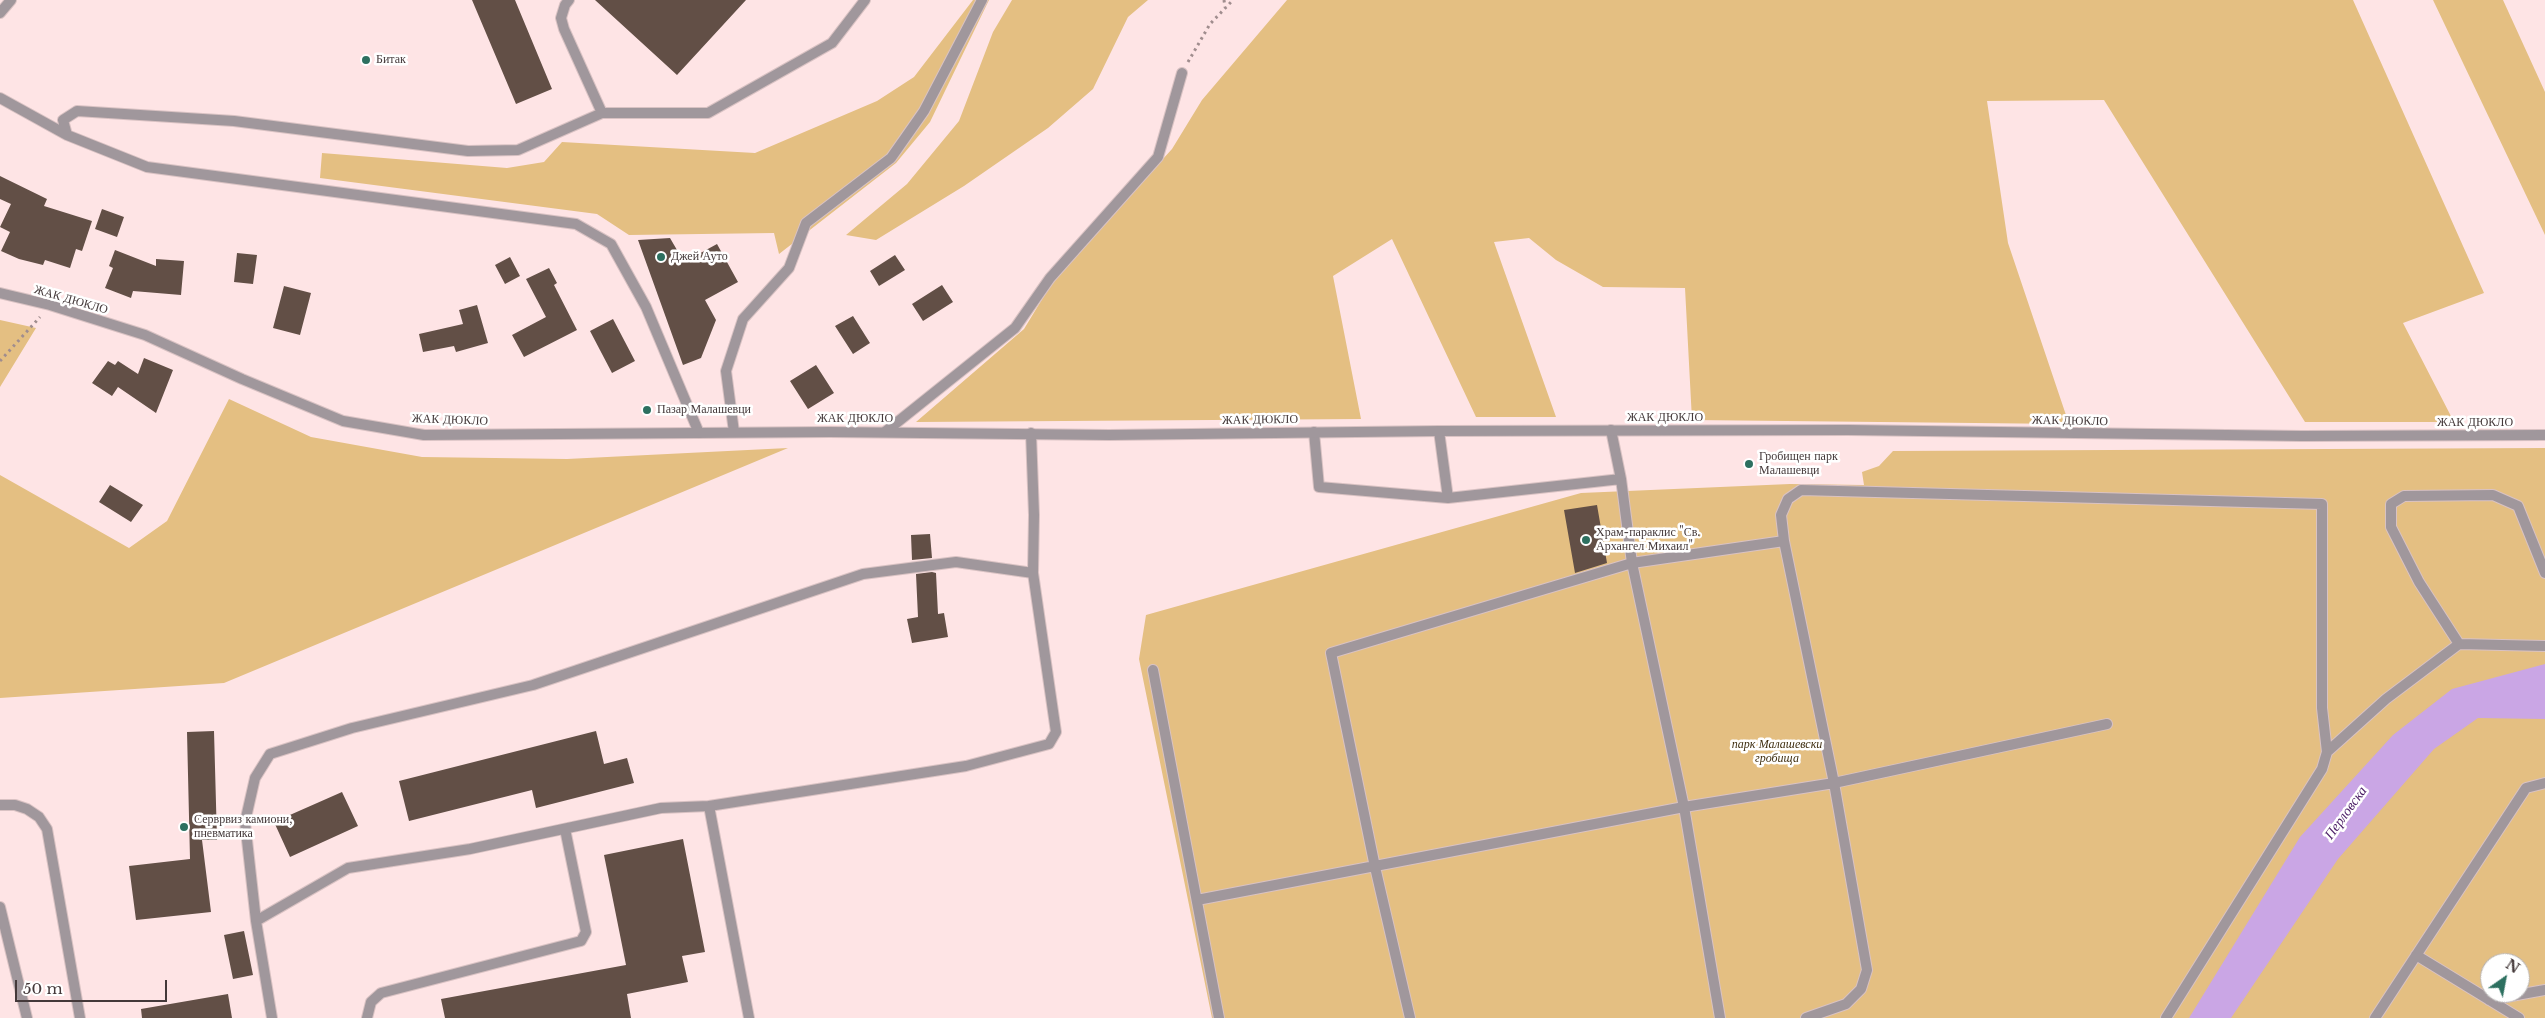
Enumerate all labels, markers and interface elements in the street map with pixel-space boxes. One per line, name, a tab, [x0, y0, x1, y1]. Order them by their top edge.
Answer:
place label: Битак	[376, 53, 406, 67]
marker: Битак	[360, 54, 372, 66]
place label: Джей Ауто	[671, 250, 728, 264]
marker: Джей Ауто	[655, 251, 667, 263]
street label: ЖАК ДЮКЛО	[32, 283, 110, 317]
place label: Пазар Малашевци	[657, 403, 751, 417]
marker: Пазар Малашевци	[641, 404, 653, 416]
street label: ЖАК ДЮКЛО	[412, 411, 488, 429]
street label: ЖАК ДЮКЛО	[1627, 411, 1703, 425]
street label: ЖАК ДЮКЛО	[817, 412, 893, 426]
street label: ЖАК ДЮКЛО	[1222, 412, 1298, 428]
street label: ЖАК ДЮКЛО	[2032, 413, 2108, 429]
street label: ЖАК ДЮКЛО	[2437, 416, 2513, 430]
place label: Гробищен парк Малашевци	[1759, 450, 1838, 478]
marker: Гробищен парк Малашевци	[1743, 458, 1755, 470]
place label: Храм-параклис "Св. Архангел Михаил"	[1596, 526, 1700, 554]
marker: Храм-параклис "Св. Архангел Михаил"	[1580, 534, 1592, 546]
park label: парк Малашевски гробища	[1732, 738, 1822, 766]
water label: Перловска	[2321, 783, 2371, 843]
place label: Серврвиз камиони, пневматика	[194, 813, 293, 841]
marker: Серврвиз камиони, пневматика	[178, 821, 190, 833]
north arrow	[2480, 953, 2530, 1003]
text: N	[2502, 955, 2523, 977]
scale bar	[18, 970, 170, 1002]
text: 50 m	[23, 979, 63, 998]

